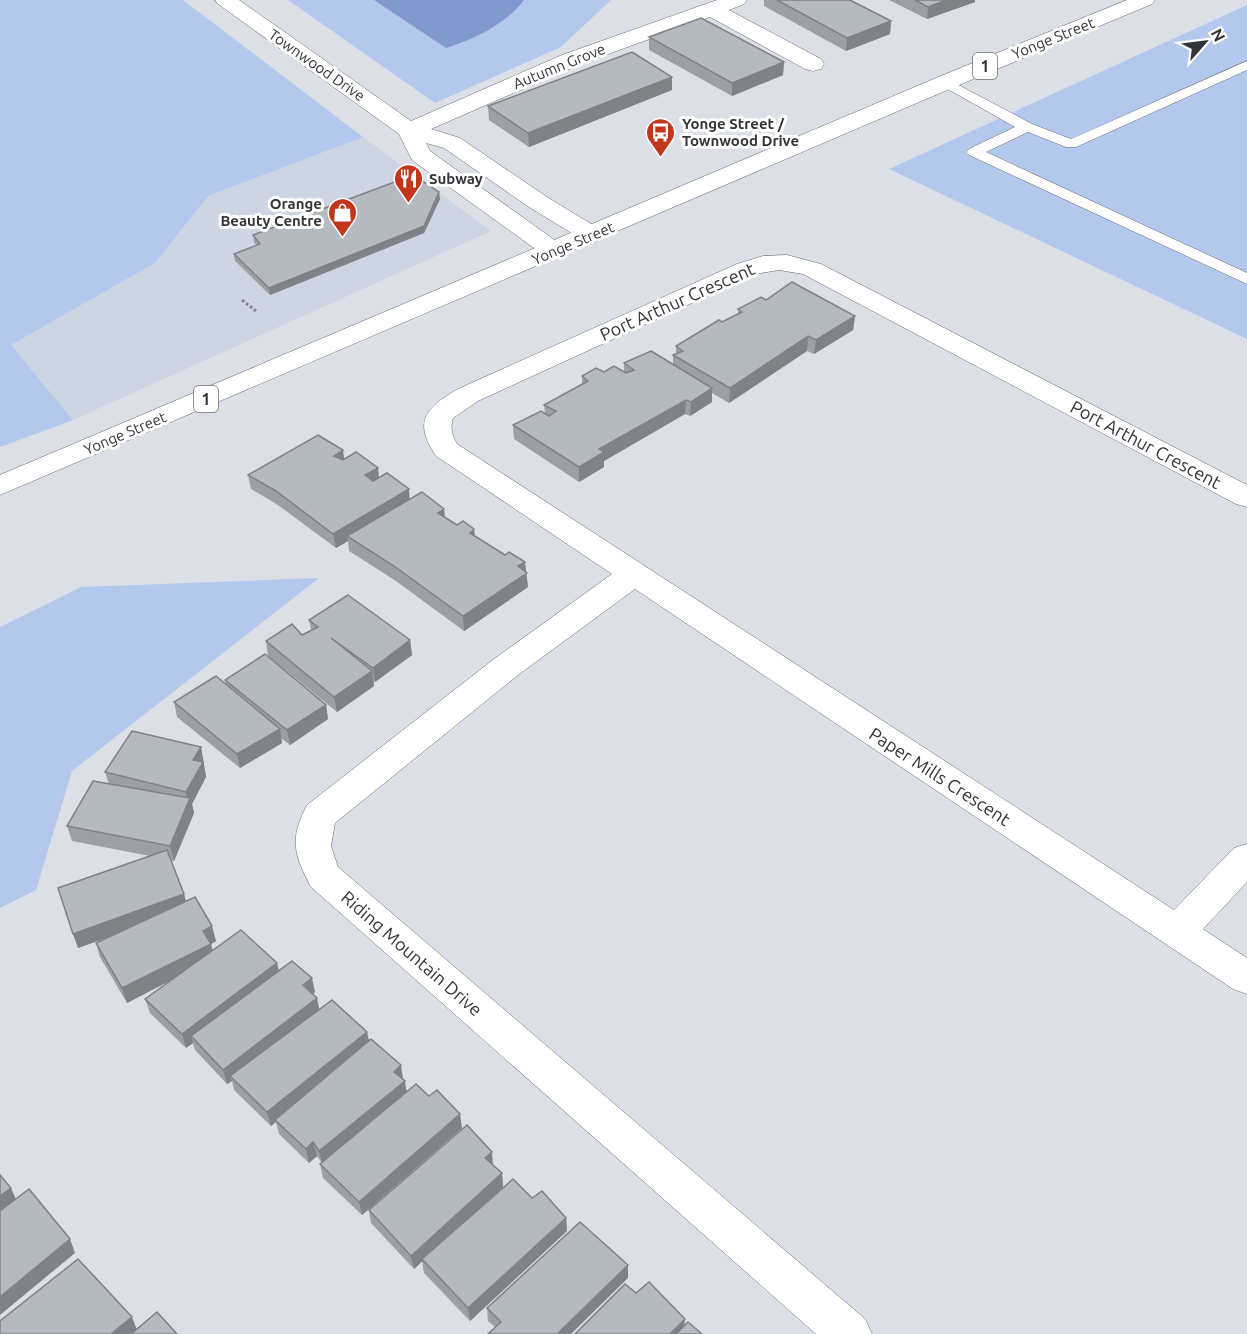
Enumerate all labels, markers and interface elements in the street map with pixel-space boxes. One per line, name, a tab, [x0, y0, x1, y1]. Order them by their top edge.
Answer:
north arrow	[1175, 12, 1235, 72]
street label: Yonge Street	[1009, 14, 1097, 62]
text: N	[1207, 25, 1229, 44]
street label: Townwood Drive	[266, 26, 368, 104]
street label: Autumn Grove	[511, 40, 607, 92]
road number: 1	[973, 53, 997, 79]
place label: Yonge Street / Townwood Drive	[682, 115, 799, 149]
bus stop icon: Yonge Street / Townwood Drive	[645, 116, 677, 158]
restaurant icon: Subway	[392, 162, 424, 204]
place label: Subway	[429, 170, 483, 187]
place label: Orange Beauty Centre	[220, 195, 322, 229]
shop icon: Orange Beauty Centre	[327, 196, 359, 238]
street label: Yonge Street	[529, 218, 617, 268]
street label: Port Arthur Crescent	[596, 258, 758, 344]
road number: 1	[194, 386, 218, 412]
street label: Port Arthur Crescent	[1067, 396, 1225, 492]
street label: Yonge Street	[81, 408, 169, 458]
street label: Paper Mills Crescent	[866, 723, 1014, 829]
street label: Riding Mountain Drive	[338, 887, 486, 1019]

